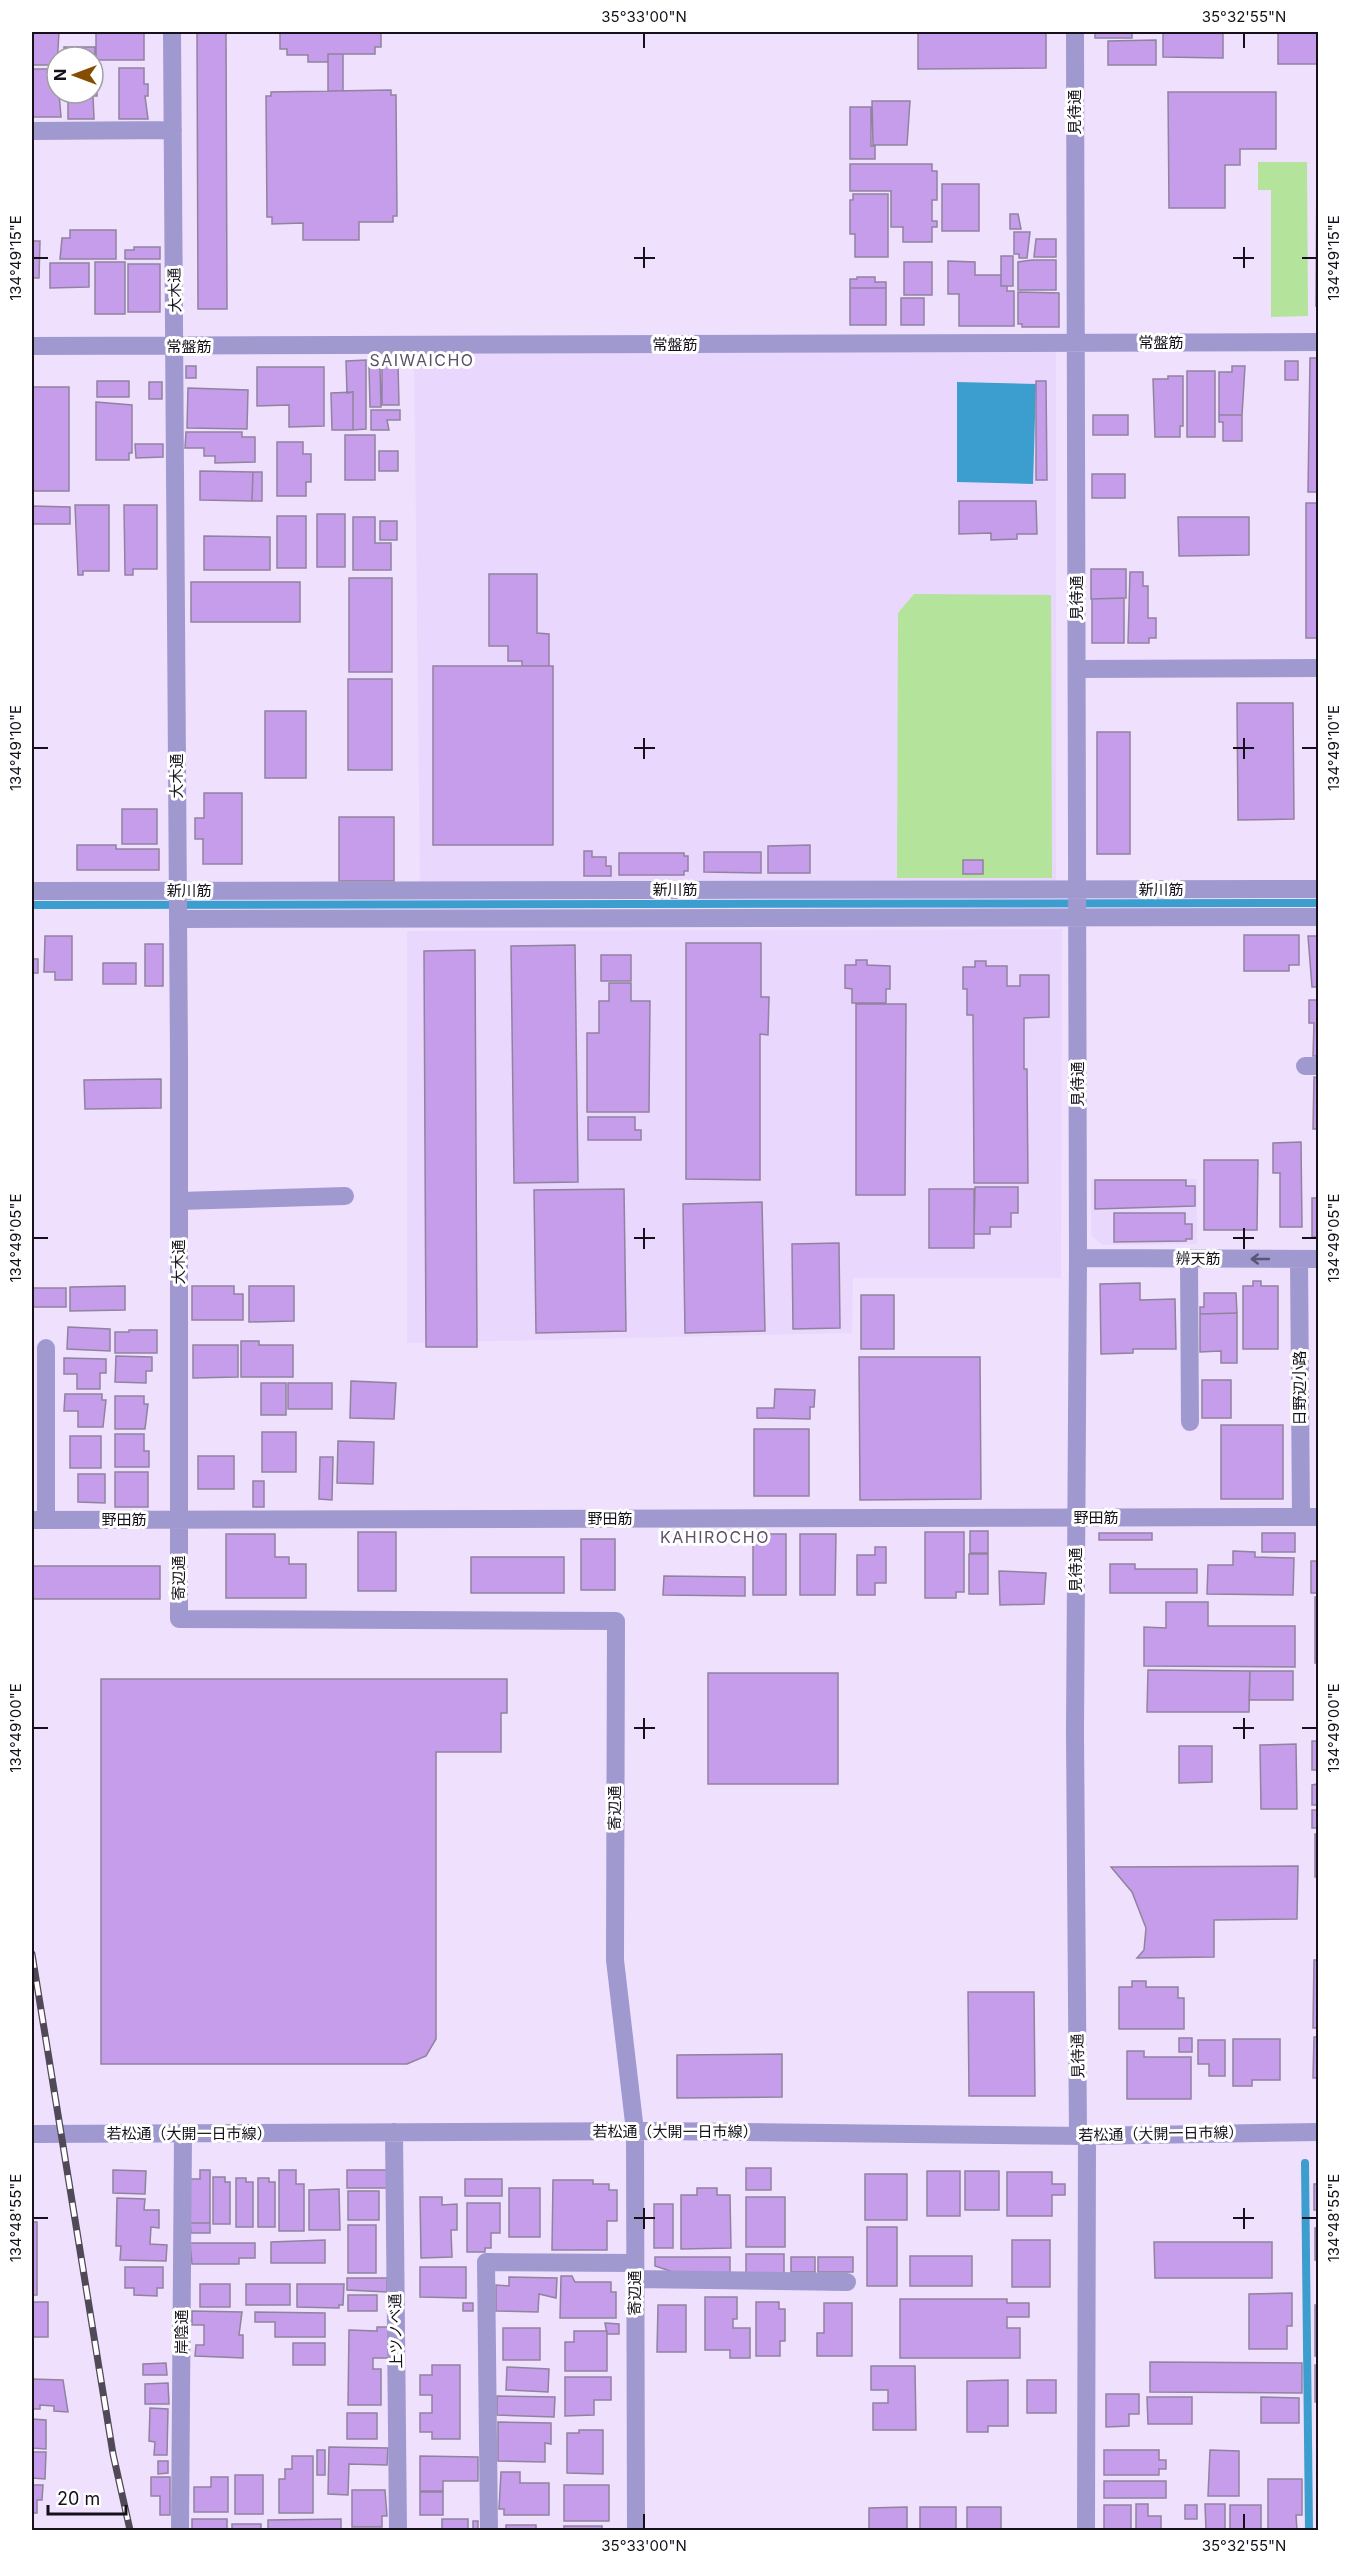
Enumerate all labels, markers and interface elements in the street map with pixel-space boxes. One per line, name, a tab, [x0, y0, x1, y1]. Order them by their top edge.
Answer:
text: 35°33'00"N	[601, 7, 687, 26]
text: 35°32'55"N	[1202, 7, 1286, 26]
north arrow	[45, 45, 105, 105]
text: N	[50, 69, 70, 81]
street label: 見待通	[1065, 89, 1084, 135]
text: 134°49'15"E	[6, 215, 25, 301]
text: 134°49'15"E	[1324, 215, 1343, 301]
street label: 大木通	[165, 267, 184, 313]
street label: 常盤筋	[1138, 333, 1184, 352]
street label: 常盤筋	[652, 335, 698, 354]
street label: 常盤筋	[166, 337, 212, 356]
district label: SAIWAICHO	[369, 350, 475, 370]
street label: 見待通	[1067, 575, 1086, 621]
text: 134°49'10"E	[6, 705, 25, 791]
text: 134°49'10"E	[1324, 705, 1343, 791]
street label: 大木通	[167, 753, 186, 799]
street label: 新川筋	[652, 880, 698, 899]
street label: 新川筋	[1138, 880, 1184, 899]
street label: 新川筋	[166, 881, 212, 900]
street label: 見待通	[1068, 1061, 1087, 1107]
text: 134°49'05"E	[6, 1194, 25, 1283]
text: 134°49'05"E	[1324, 1194, 1343, 1283]
street label: 大木通	[169, 1239, 188, 1285]
street label: 辨天筋	[1175, 1249, 1221, 1268]
one-way arrow	[1251, 1253, 1271, 1265]
street label: 日野辺小路	[1290, 1350, 1309, 1426]
street label: 野田筋	[1073, 1508, 1119, 1527]
street label: 野田筋	[587, 1509, 633, 1528]
street label: 野田筋	[101, 1510, 147, 1529]
district label: KAHIROCHO	[660, 1527, 770, 1547]
street label: 見待通	[1066, 1547, 1085, 1593]
street label: 寄辺通	[169, 1555, 188, 1601]
text: 134°49'00"E	[6, 1683, 25, 1773]
text: 134°49'00"E	[1324, 1683, 1343, 1773]
street label: 寄辺通	[605, 1785, 624, 1831]
street label: 見待通	[1068, 2033, 1087, 2079]
street label: 若松通（大開一日市線）	[592, 2122, 758, 2141]
street label: 若松通（大開一日市線）	[1078, 2123, 1244, 2144]
street label: 若松通（大開一日市線）	[106, 2124, 272, 2143]
text: 134°48'55"E	[6, 2174, 25, 2262]
text: 134°48'55"E	[1324, 2174, 1343, 2262]
street label: 寄辺通	[625, 2270, 644, 2316]
street label: 上ツノベ通	[385, 2293, 406, 2369]
street label: 岸陰通	[172, 2309, 191, 2355]
scale bar	[48, 2478, 126, 2516]
text: 20 m	[57, 2488, 100, 2509]
text: 35°33'00"N	[601, 2536, 687, 2555]
text: 35°32'55"N	[1202, 2536, 1286, 2555]

